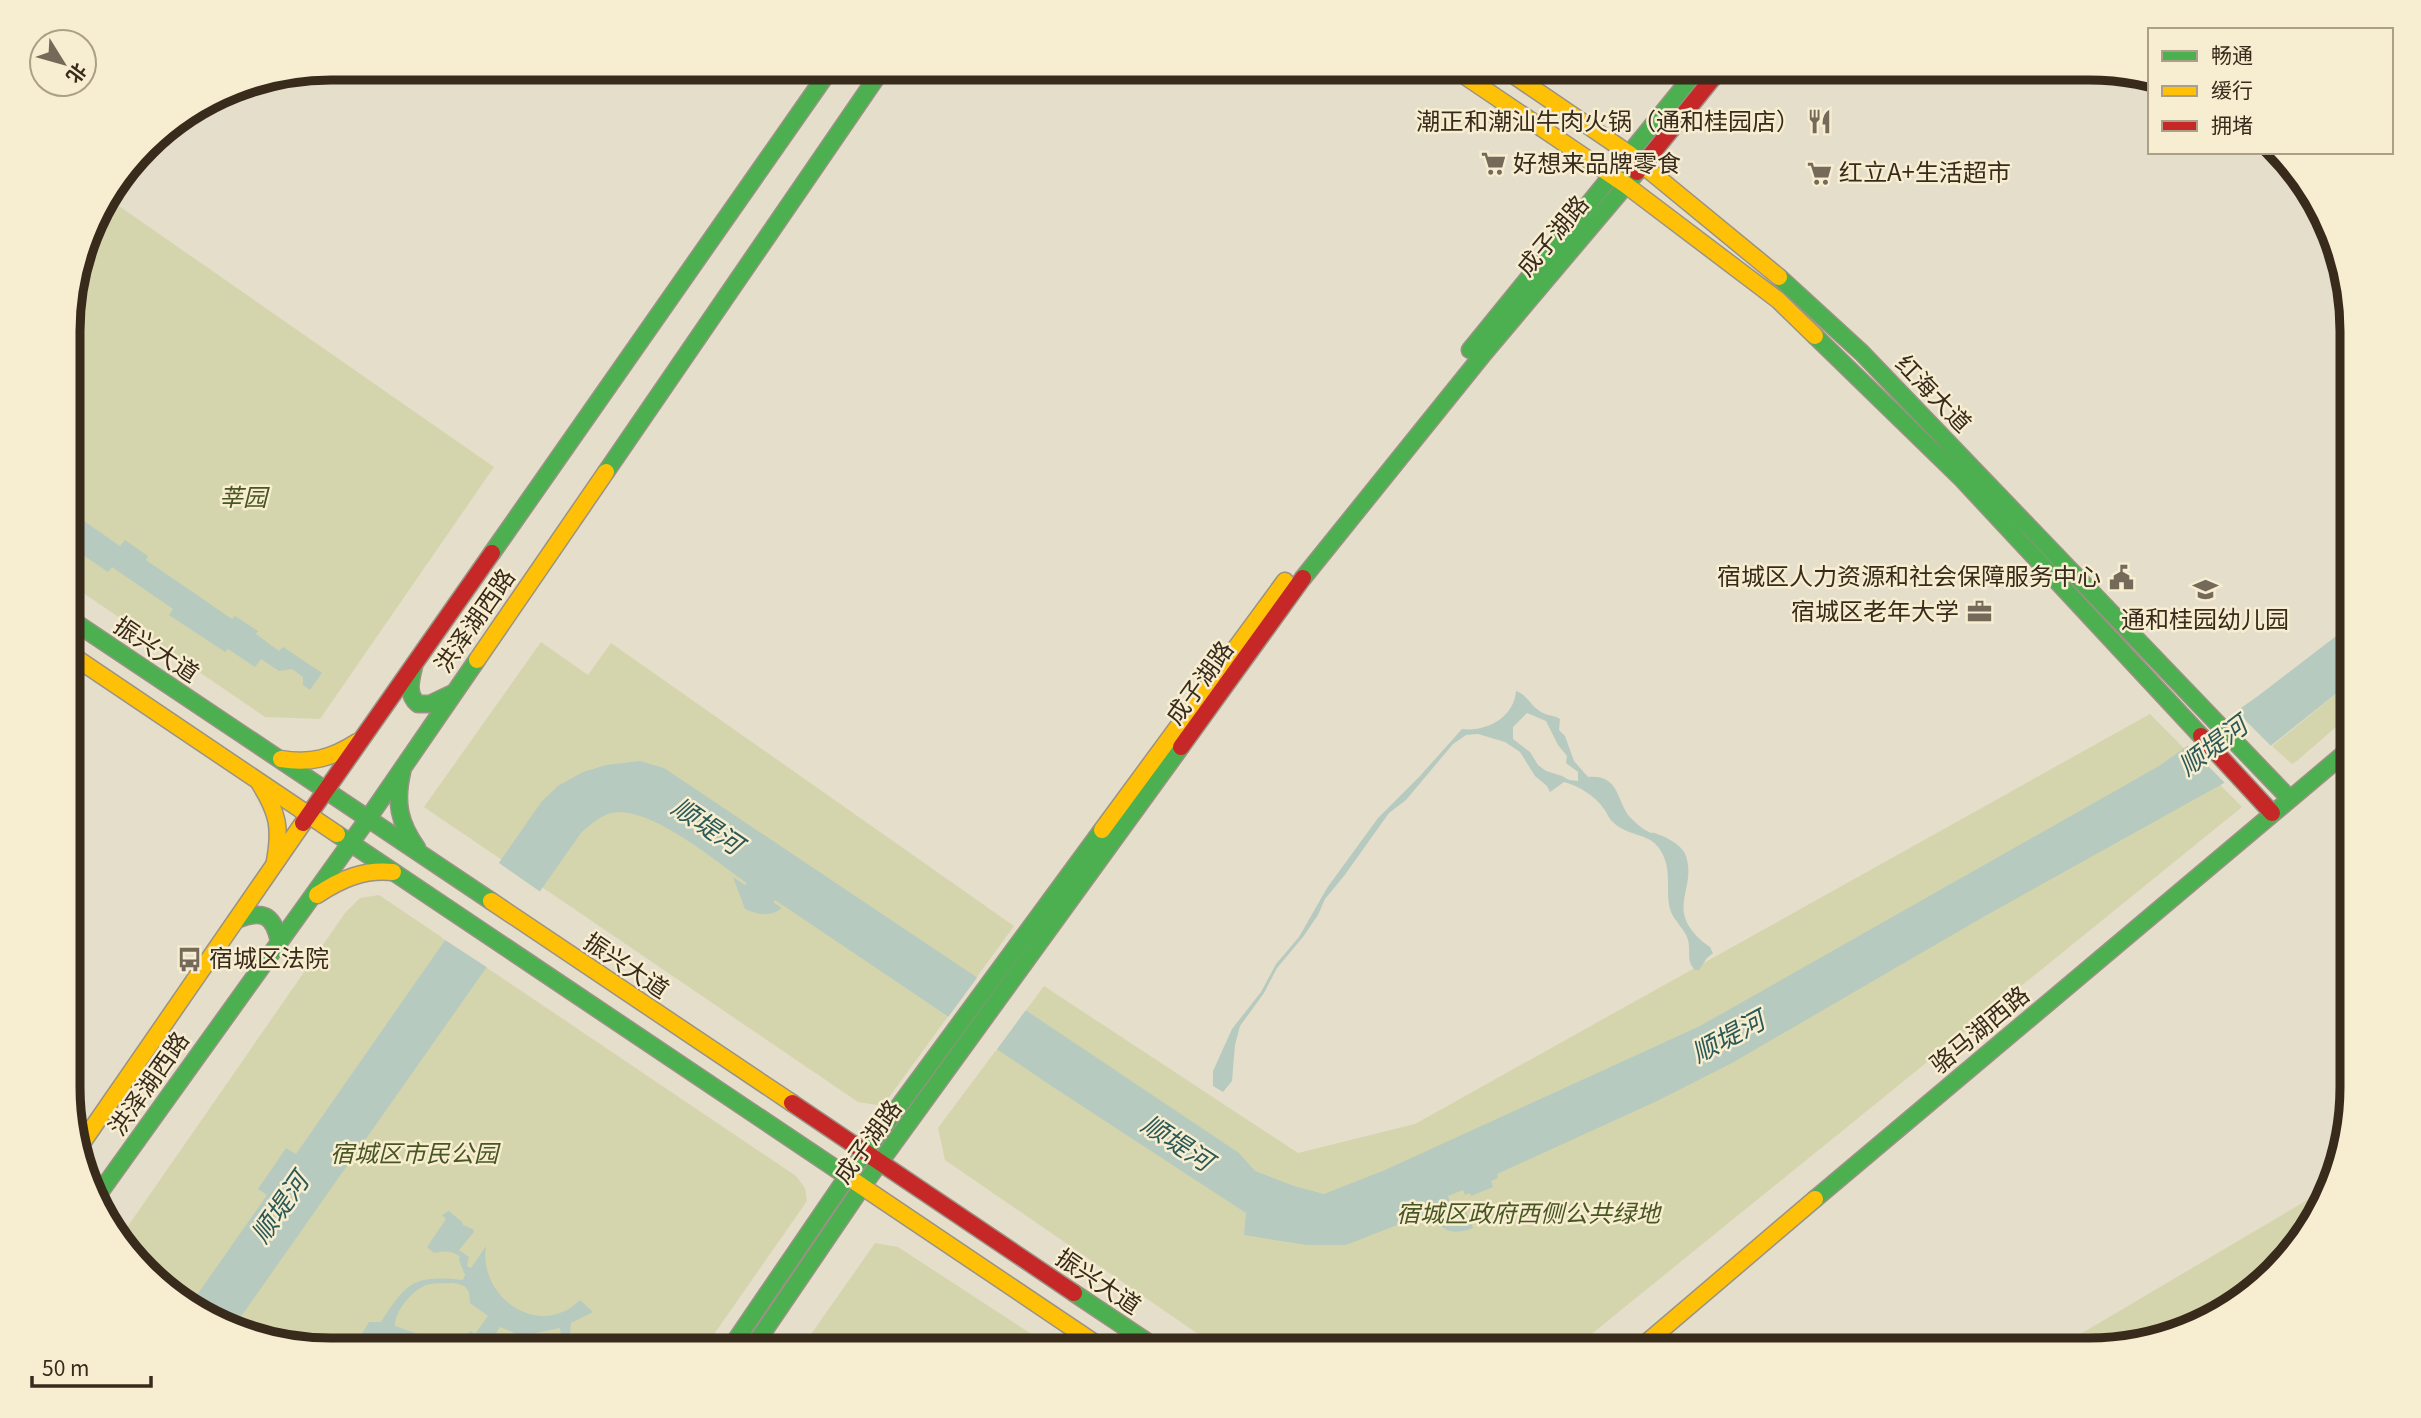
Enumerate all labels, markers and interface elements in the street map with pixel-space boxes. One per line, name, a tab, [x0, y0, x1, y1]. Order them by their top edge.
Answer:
north arrow	[28, 28, 98, 98]
legend	[2148, 28, 2393, 154]
text: 畅通	[2211, 39, 2253, 69]
text: 北	[61, 58, 94, 90]
text: 缓行	[2211, 74, 2253, 104]
place label: 潮正和潮汕牛肉火锅（通和桂园店）	[1416, 102, 1800, 137]
restaurant icon: 潮正和潮汕牛肉火锅（通和桂园店）	[1806, 108, 1834, 136]
text: 拥堵	[2211, 109, 2253, 139]
place label: 好想来品牌零食	[1513, 144, 1681, 179]
supermarket icon: 好想来品牌零食	[1479, 150, 1507, 178]
place label: 红立A+生活超市	[1839, 153, 2011, 188]
supermarket icon: 红立A+生活超市	[1805, 159, 1833, 187]
street label: 成子湖路	[1507, 186, 1595, 282]
street label: 红海大道	[1889, 346, 1981, 439]
park label: 莘园	[219, 478, 270, 513]
place label: 宿城区人力资源和社会保障服务中心	[1717, 557, 2101, 592]
street label: 洪泽湖西路	[424, 560, 522, 679]
public building icon: 宿城区人力资源和社会保障服务中心	[2107, 563, 2135, 591]
school or university icon: 通和桂园幼儿园	[2191, 575, 2219, 603]
place label: 宿城区老年大学	[1791, 592, 1959, 627]
office icon: 宿城区老年大学	[1965, 598, 1993, 626]
place label: 通和桂园幼儿园	[2121, 600, 2289, 635]
street label: 振兴大道	[108, 607, 207, 689]
street label: 成子湖路	[1156, 632, 1240, 731]
water label: 顺堤河	[2169, 703, 2258, 782]
water label: 顺堤河	[666, 787, 755, 864]
street label: 振兴大道	[578, 923, 677, 1005]
place label: 宿城区法院	[209, 939, 329, 974]
bus stop icon: 宿城区法院	[175, 945, 203, 973]
street label: 骆马湖西路	[1921, 976, 2036, 1080]
water label: 顺堤河	[1684, 998, 1774, 1069]
street label: 洪泽湖西路	[98, 1023, 196, 1142]
street label: 成子湖路	[824, 1091, 908, 1190]
water label: 顺堤河	[1136, 1104, 1225, 1180]
park label: 宿城区市民公园	[330, 1134, 501, 1169]
water label: 顺堤河	[240, 1160, 318, 1249]
park label: 宿城区政府西侧公共绿地	[1396, 1194, 1663, 1229]
street label: 振兴大道	[1050, 1239, 1149, 1321]
scale bar	[32, 1344, 150, 1388]
text: 50 m	[42, 1352, 89, 1382]

